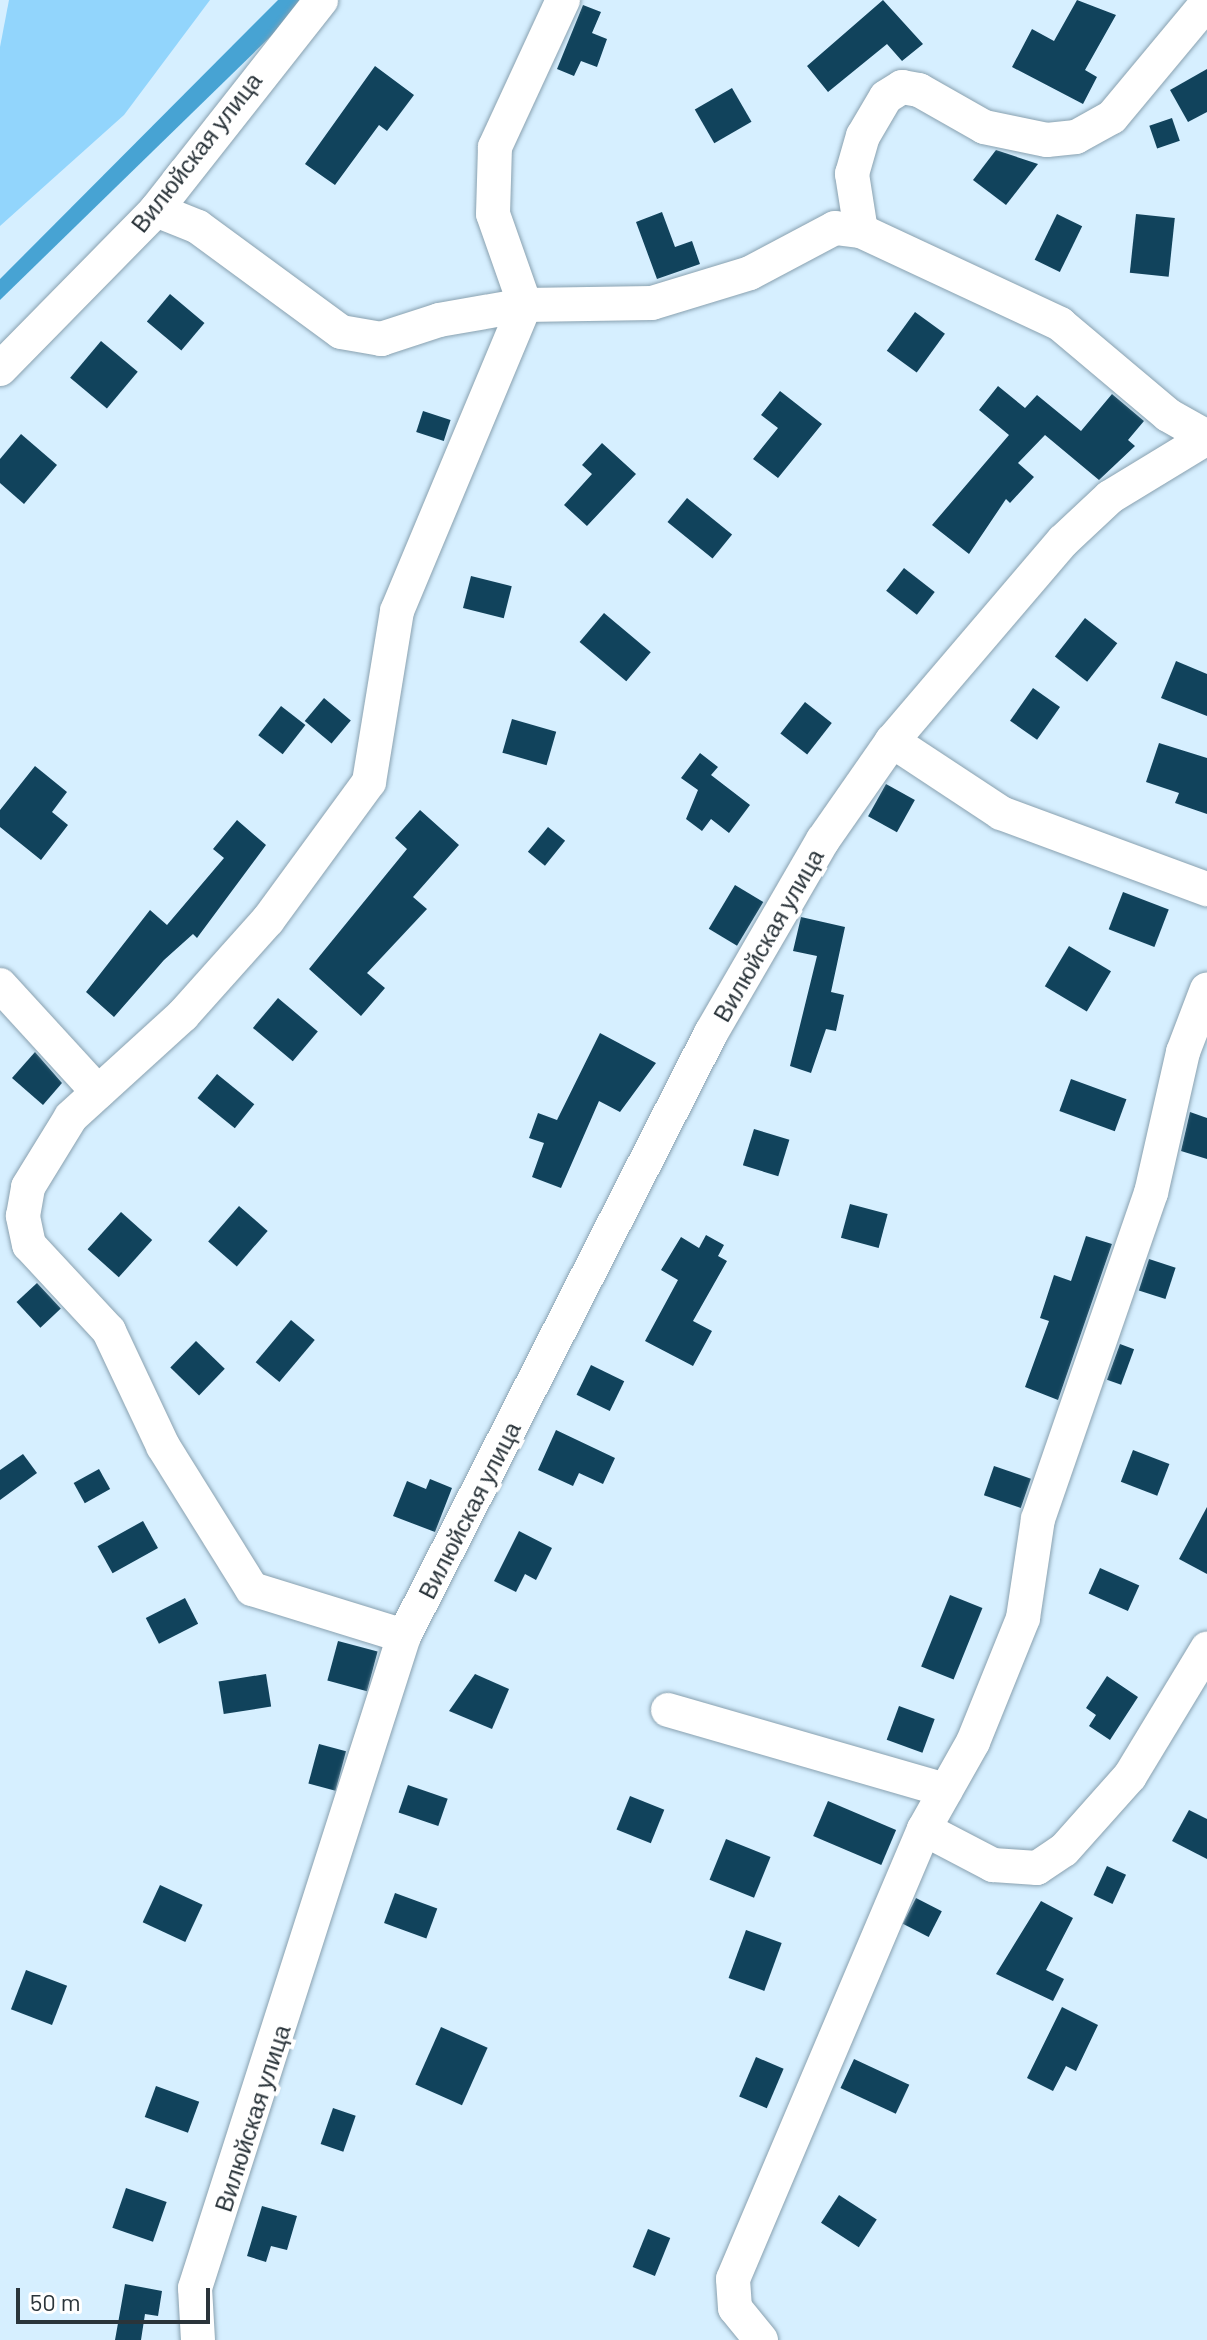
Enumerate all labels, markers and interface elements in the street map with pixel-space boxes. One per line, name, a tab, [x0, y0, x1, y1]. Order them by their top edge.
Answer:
street label: Вилюйская улица	[125, 66, 267, 238]
street label: Вилюйская улица	[707, 843, 829, 1027]
street label: Вилюйская улица	[412, 1417, 526, 1603]
street label: Вилюйская улица	[208, 2021, 296, 2215]
scale bar	[20, 2272, 214, 2322]
text: 50 m	[30, 2287, 81, 2316]

